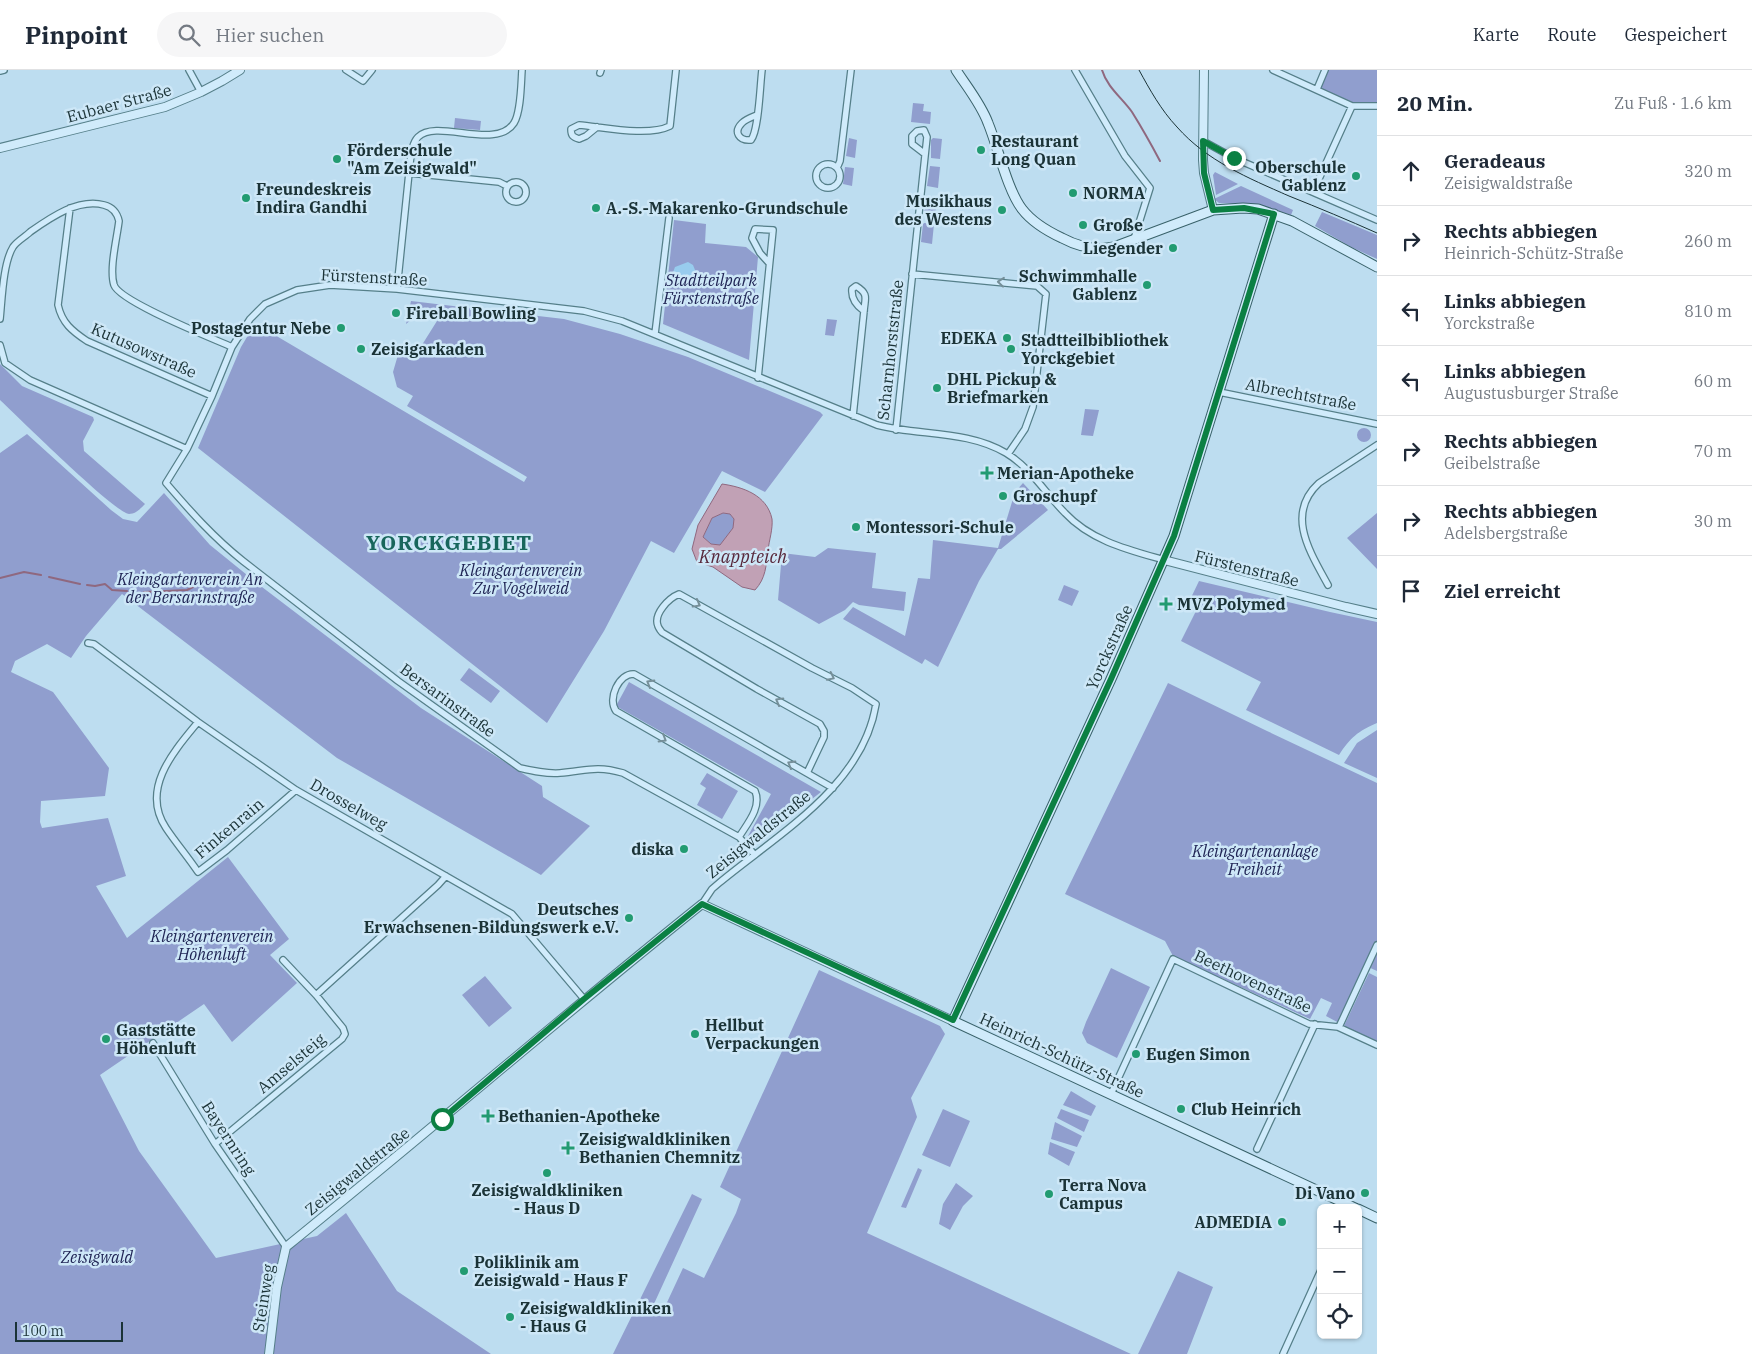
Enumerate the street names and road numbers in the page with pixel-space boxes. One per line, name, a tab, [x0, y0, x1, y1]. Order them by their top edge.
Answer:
street label: Eubaer Straße	[64, 79, 174, 127]
street label: Fürstenstraße	[320, 264, 428, 290]
street label: Scharnhorststraße	[873, 279, 907, 421]
street label: Kutusowstraße	[88, 318, 200, 382]
street label: Albrechtstraße	[1244, 373, 1358, 415]
street label: Fürstenstraße	[1193, 545, 1301, 591]
street label: Yorckstraße	[1081, 601, 1137, 693]
street label: Bersarinstraße	[396, 659, 500, 741]
street label: Drosselweg	[307, 774, 391, 834]
street label: Zeisigwaldstraße	[702, 786, 814, 882]
street label: Finkenrain	[190, 793, 268, 863]
street label: Beethovenstraße	[1191, 945, 1315, 1017]
street label: Heinrich-Schütz-Straße	[976, 1008, 1148, 1102]
street label: Amselsteig	[253, 1028, 329, 1097]
street label: Bayernring	[198, 1097, 261, 1179]
street label: Zeisigwaldstraße	[301, 1123, 413, 1219]
street label: Steinweg	[248, 1262, 278, 1333]

